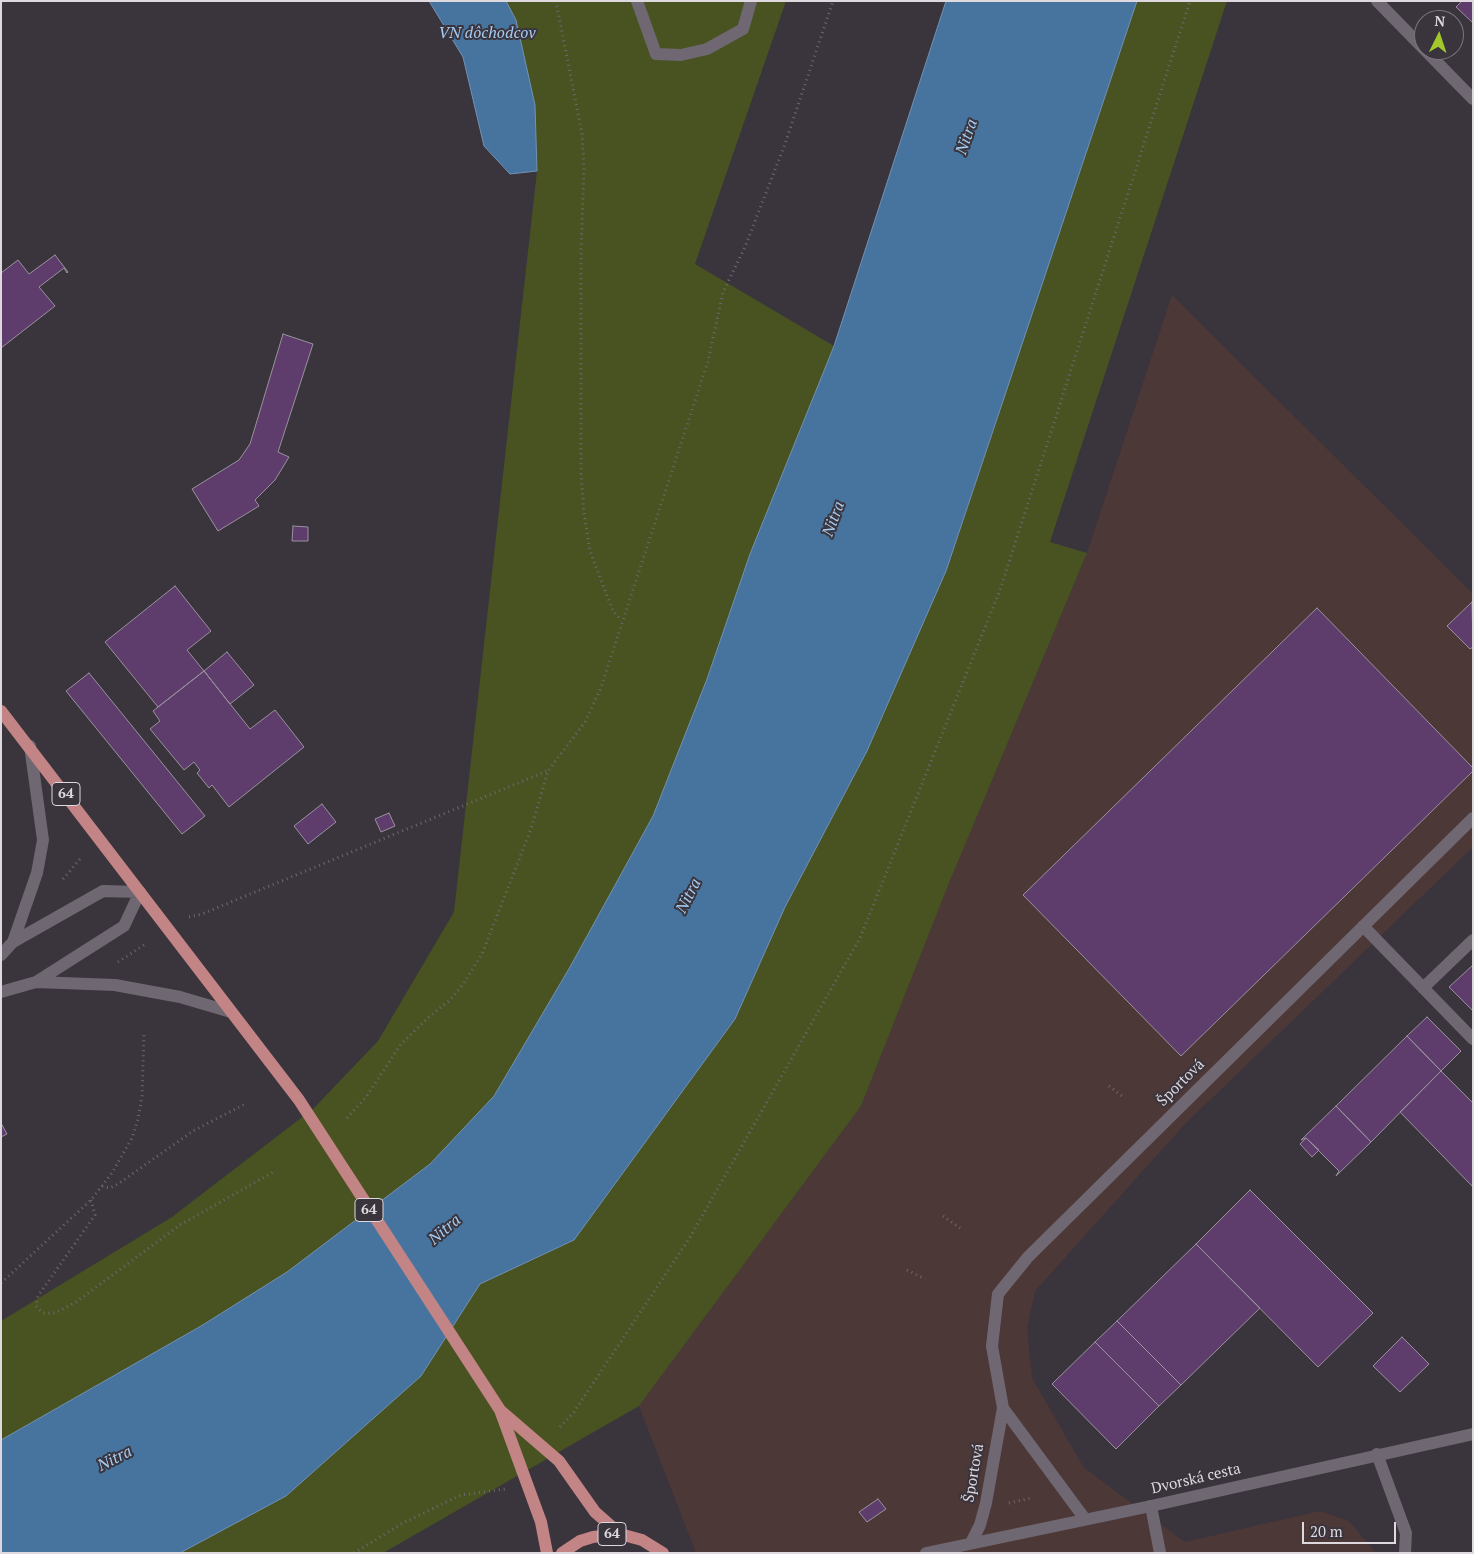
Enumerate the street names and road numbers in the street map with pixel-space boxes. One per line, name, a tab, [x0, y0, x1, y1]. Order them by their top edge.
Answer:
road number: 64	[52, 782, 80, 806]
street label: Športová	[1154, 1056, 1208, 1110]
road number: 64	[355, 1198, 383, 1222]
street label: Športová	[960, 1442, 988, 1504]
street label: Dvorská cesta	[1149, 1460, 1243, 1498]
road number: 64	[598, 1522, 626, 1546]

